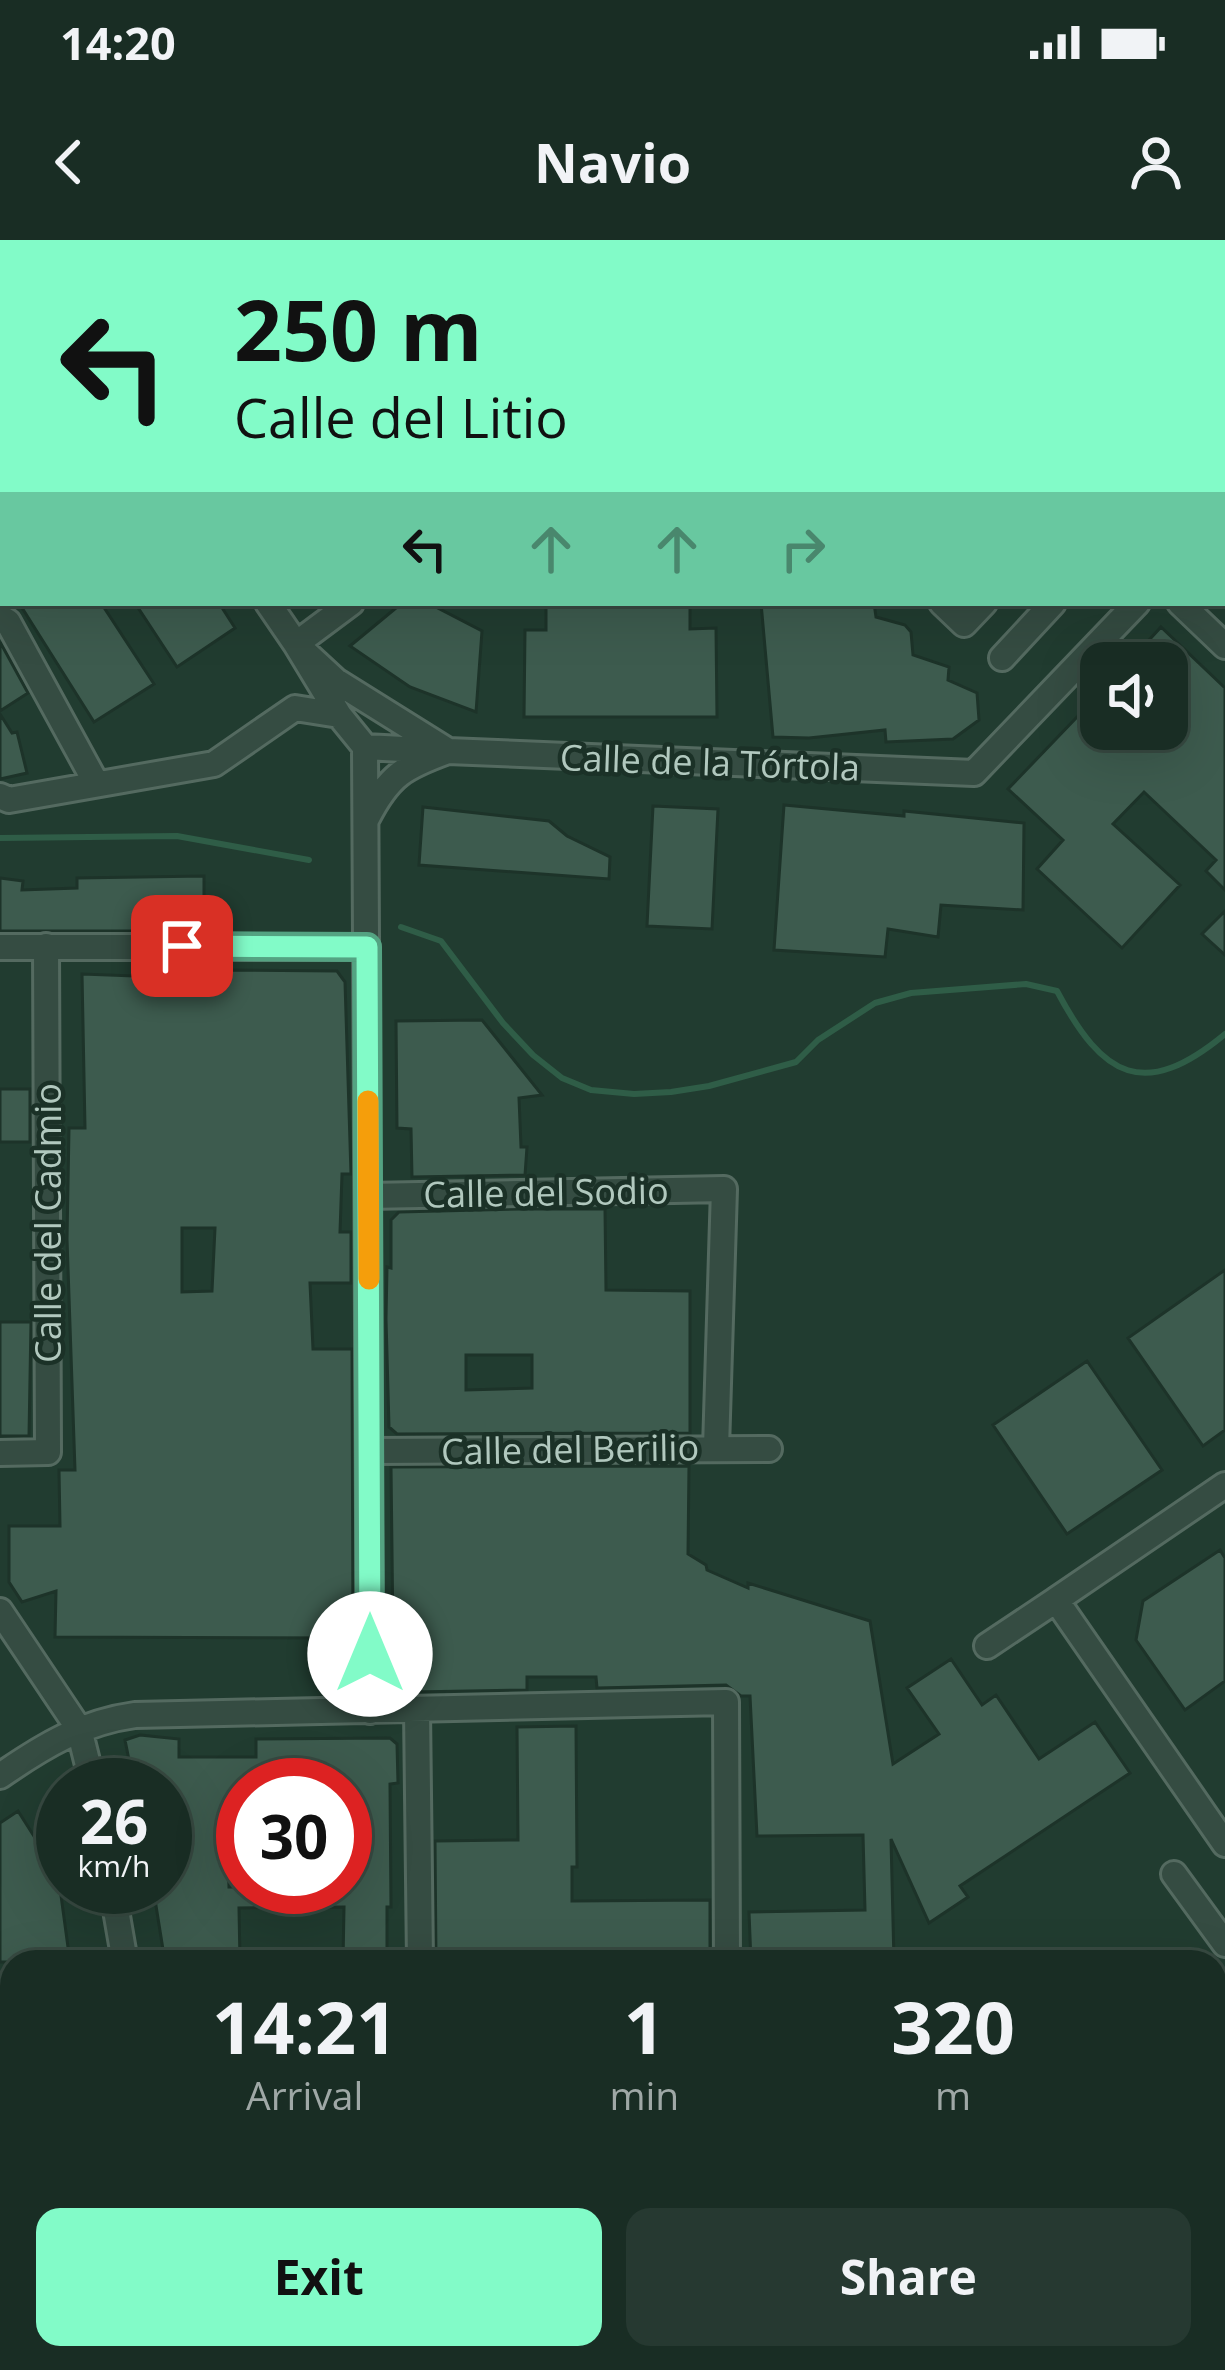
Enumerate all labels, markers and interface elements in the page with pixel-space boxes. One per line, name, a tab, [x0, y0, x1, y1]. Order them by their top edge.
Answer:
text: 14:20	[60, 12, 176, 73]
text: Navio	[534, 125, 691, 199]
icon: back	[36, 129, 102, 195]
icon: person	[1123, 129, 1189, 195]
text: 250 m	[234, 271, 482, 386]
icon: left	[36, 288, 192, 444]
text: Calle del Litio	[234, 380, 568, 454]
icon: left	[392, 516, 458, 582]
icon: ahead	[518, 516, 584, 582]
icon: ahead	[644, 516, 710, 582]
icon: right	[770, 516, 836, 582]
map controls	[1080, 642, 1188, 750]
button: sound	[1080, 642, 1188, 750]
street label: Calle de la Tórtola	[559, 732, 861, 792]
pin	[131, 895, 233, 997]
icon: arrive	[149, 913, 215, 979]
street label: Calle del Cadmio	[23, 1083, 72, 1363]
street label: Calle del Sodio	[423, 1165, 669, 1219]
street label: Calle del Berilio	[440, 1422, 700, 1476]
position arrow	[307, 1591, 433, 1717]
speed limit sign: 30	[216, 1758, 372, 1914]
text: 26	[80, 1780, 148, 1862]
text: km/h	[78, 1845, 150, 1886]
text: 14:21	[212, 1977, 397, 2075]
text: 1	[624, 1977, 665, 2075]
text: 320	[891, 1977, 1015, 2075]
text: Arrival	[246, 2068, 363, 2121]
text: min	[609, 2068, 679, 2121]
text: m	[935, 2068, 971, 2121]
button: Exit	[36, 2208, 602, 2346]
button: Share	[626, 2208, 1191, 2346]

